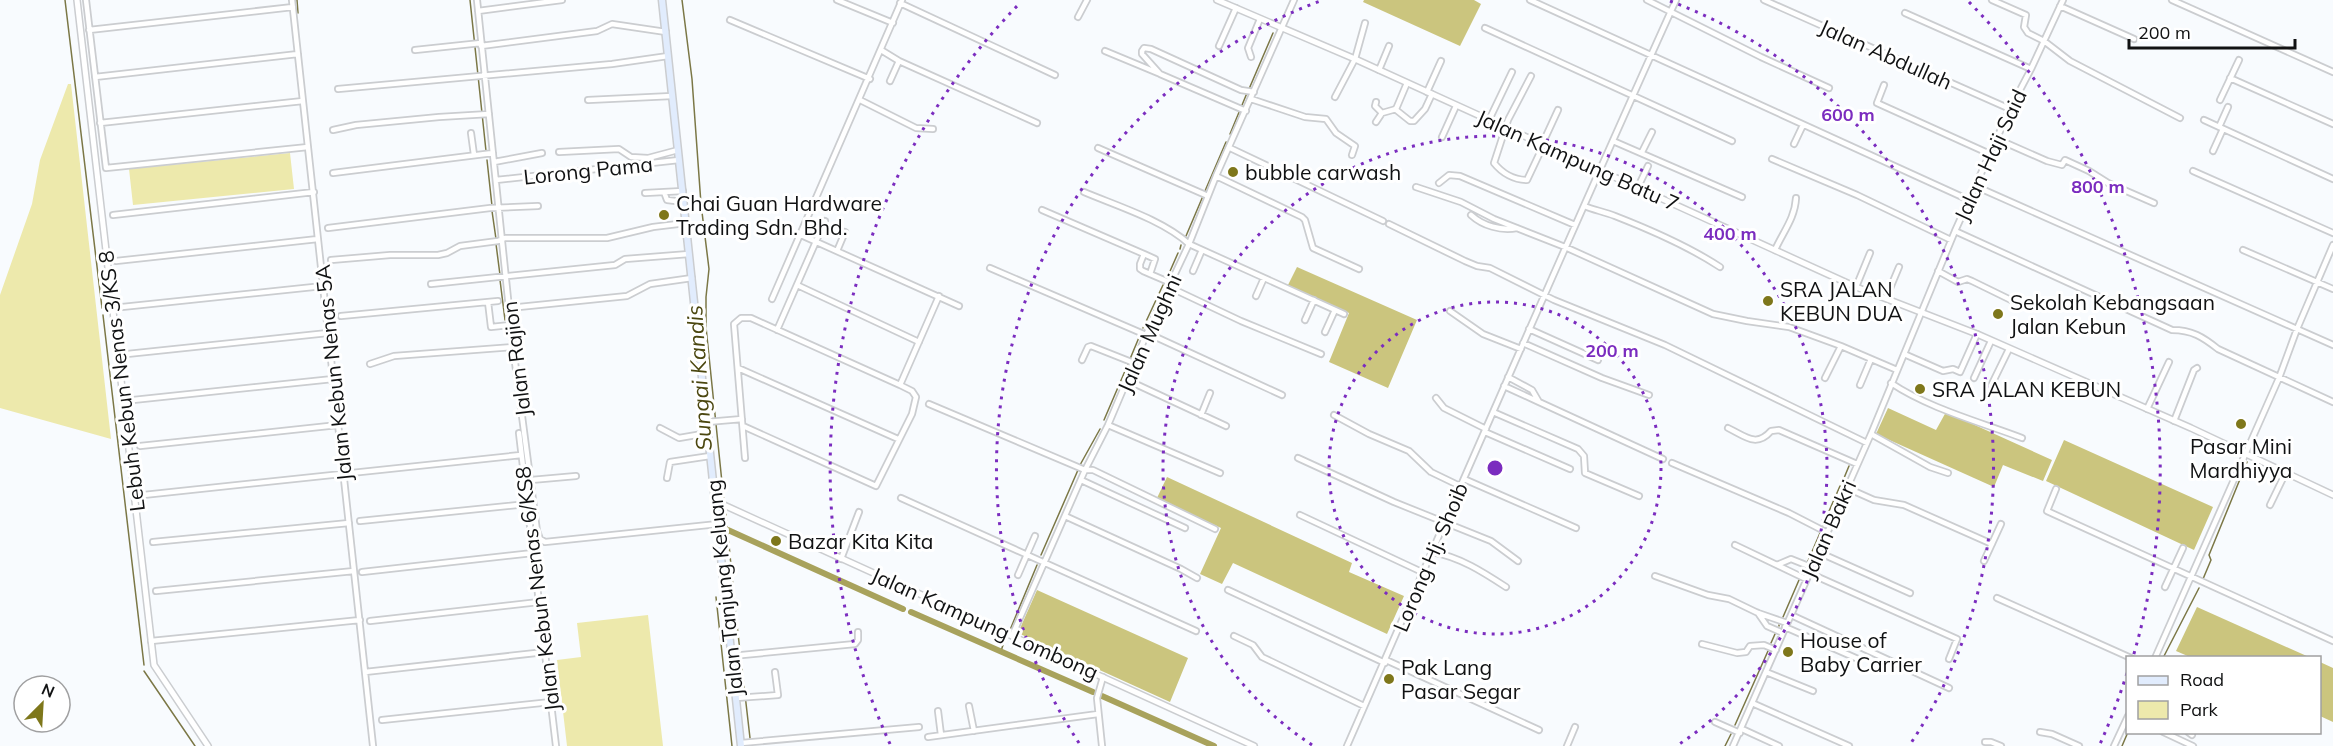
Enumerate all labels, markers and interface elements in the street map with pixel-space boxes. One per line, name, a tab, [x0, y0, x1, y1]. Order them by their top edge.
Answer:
scale bar	[2129, 12, 2296, 50]
street label: Jalan Abdullah	[1816, 13, 1956, 95]
text: 200 m	[2138, 21, 2191, 44]
street label: Jalan Haji Said	[1948, 85, 2032, 225]
text: 600 m	[1821, 103, 1875, 126]
street label: Jalan Kampung Batu 7	[1473, 104, 1683, 216]
street label: Lorong Pama	[522, 150, 654, 190]
place label: bubble carwash	[1245, 159, 1401, 185]
marker: bubble carwash	[1226, 165, 1240, 179]
text: 800 m	[2071, 175, 2125, 198]
place label: Chai Guan Hardware Trading Sdn. Bhd.	[676, 190, 882, 240]
marker: Chai Guan Hardware Trading Sdn. Bhd.	[657, 208, 671, 222]
text: 400 m	[1703, 222, 1757, 245]
street label: Lebuh Kebun Nenas 3/KS 8	[92, 249, 150, 513]
street label: Jalan Kebun Nenas 5A	[309, 263, 357, 483]
street label: Jalan Mughni	[1111, 270, 1187, 396]
place label: SRA JALAN KEBUN DUA	[1780, 276, 1903, 326]
place label: Sekolah Kebangsaan Jalan Kebun	[2010, 289, 2215, 339]
marker: SRA JALAN KEBUN DUA	[1761, 294, 1775, 308]
street label: Jalan Rajion	[496, 300, 536, 418]
water label: Sungai Kandis	[680, 304, 718, 452]
marker: Sekolah Kebangsaan Jalan Kebun	[1991, 307, 2005, 321]
text: 200 m	[1585, 339, 1639, 362]
place label: SRA JALAN KEBUN	[1932, 376, 2121, 402]
marker: SRA JALAN KEBUN	[1913, 382, 1927, 396]
marker: Pasar Mini Mardhiyya	[2234, 417, 2248, 431]
place label: Pasar Mini Mardhiyya	[2190, 433, 2292, 483]
centre of rings	[1485, 458, 1505, 478]
street label: Jalan Kebun Nenas 6/KS8	[509, 465, 565, 713]
street label: Jalan Bakri	[1795, 476, 1861, 582]
street label: Jalan Tanjung Keluang	[700, 478, 748, 698]
street label: Lorong Hj. Shoib	[1387, 478, 1473, 636]
place label: Bazar Kita Kita	[788, 528, 933, 554]
marker: Bazar Kita Kita	[769, 534, 783, 548]
street label: Jalan Kampung Lombong	[867, 561, 1103, 685]
place label: House of Baby Carrier	[1800, 627, 1922, 677]
marker: House of Baby Carrier	[1781, 645, 1795, 659]
place label: Pak Lang Pasar Segar	[1401, 654, 1521, 704]
legend	[2126, 656, 2321, 734]
text: Road	[2180, 668, 2224, 691]
marker: Pak Lang Pasar Segar	[1382, 672, 1396, 686]
north arrow	[12, 674, 72, 734]
text: N	[39, 679, 58, 702]
text: Park	[2180, 698, 2219, 721]

